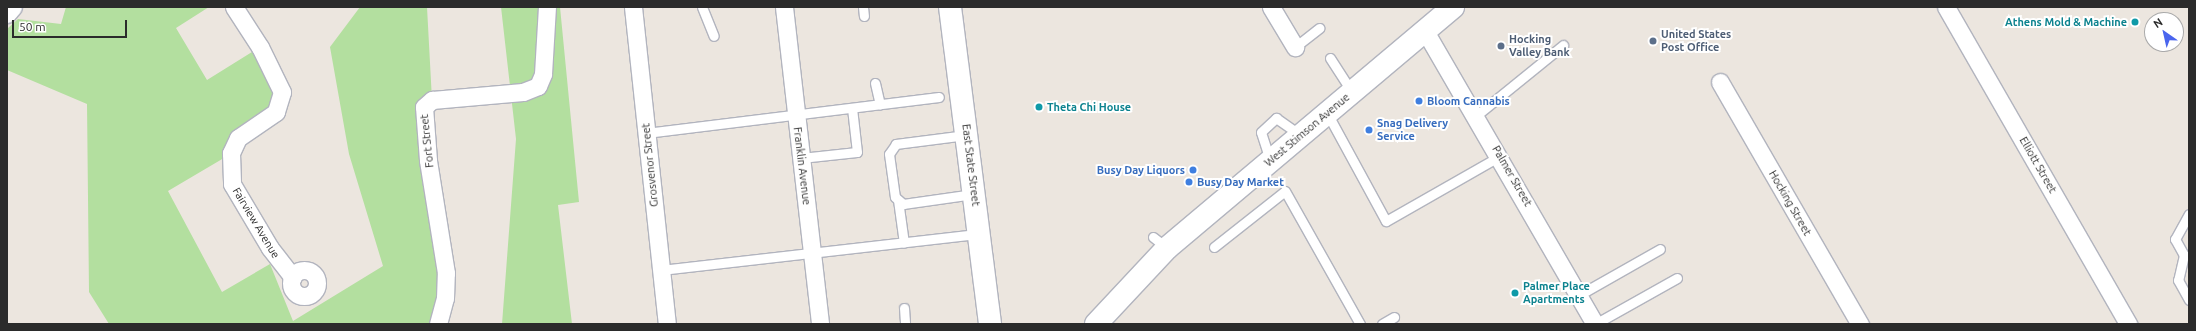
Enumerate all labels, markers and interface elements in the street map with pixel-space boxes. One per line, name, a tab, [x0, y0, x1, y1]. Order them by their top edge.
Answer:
scale bar	[14, 12, 129, 38]
north arrow	[2144, 12, 2184, 52]
place label: Athens Mold & Machine	[2005, 15, 2127, 29]
text: N	[2151, 16, 2165, 30]
marker: Athens Mold & Machine	[2130, 17, 2140, 27]
text: 50 m	[19, 20, 46, 33]
place label: United States Post Office	[1661, 28, 1731, 54]
place label: Hocking Valley Bank	[1509, 33, 1570, 59]
marker: United States Post Office	[1648, 36, 1658, 46]
marker: Hocking Valley Bank	[1496, 41, 1506, 51]
street label: West Stimson Avenue	[1262, 91, 1352, 169]
place label: Bloom Cannabis	[1427, 94, 1510, 108]
marker: Bloom Cannabis	[1414, 96, 1424, 106]
place label: Theta Chi House	[1047, 100, 1131, 114]
marker: Theta Chi House	[1034, 102, 1044, 112]
street label: Fort Street	[418, 113, 436, 169]
place label: Snag Delivery Service	[1377, 117, 1448, 143]
street label: Grosvenor Street	[639, 122, 661, 208]
street label: East State Street	[959, 123, 983, 207]
marker: Snag Delivery Service	[1364, 125, 1374, 135]
street label: Franklin Avenue	[791, 126, 813, 206]
street label: Elliott Street	[2017, 134, 2059, 196]
street label: Palmer Street	[1489, 143, 1535, 209]
place label: Busy Day Liquors	[1097, 163, 1185, 177]
marker: Busy Day Liquors	[1188, 165, 1198, 175]
street label: Hocking Street	[1766, 168, 1814, 238]
place label: Busy Day Market	[1197, 175, 1284, 189]
marker: Busy Day Market	[1184, 177, 1194, 187]
street label: Fairview Avenue	[230, 185, 282, 261]
place label: Palmer Place Apartments	[1523, 280, 1590, 306]
marker: Palmer Place Apartments	[1510, 288, 1520, 298]

